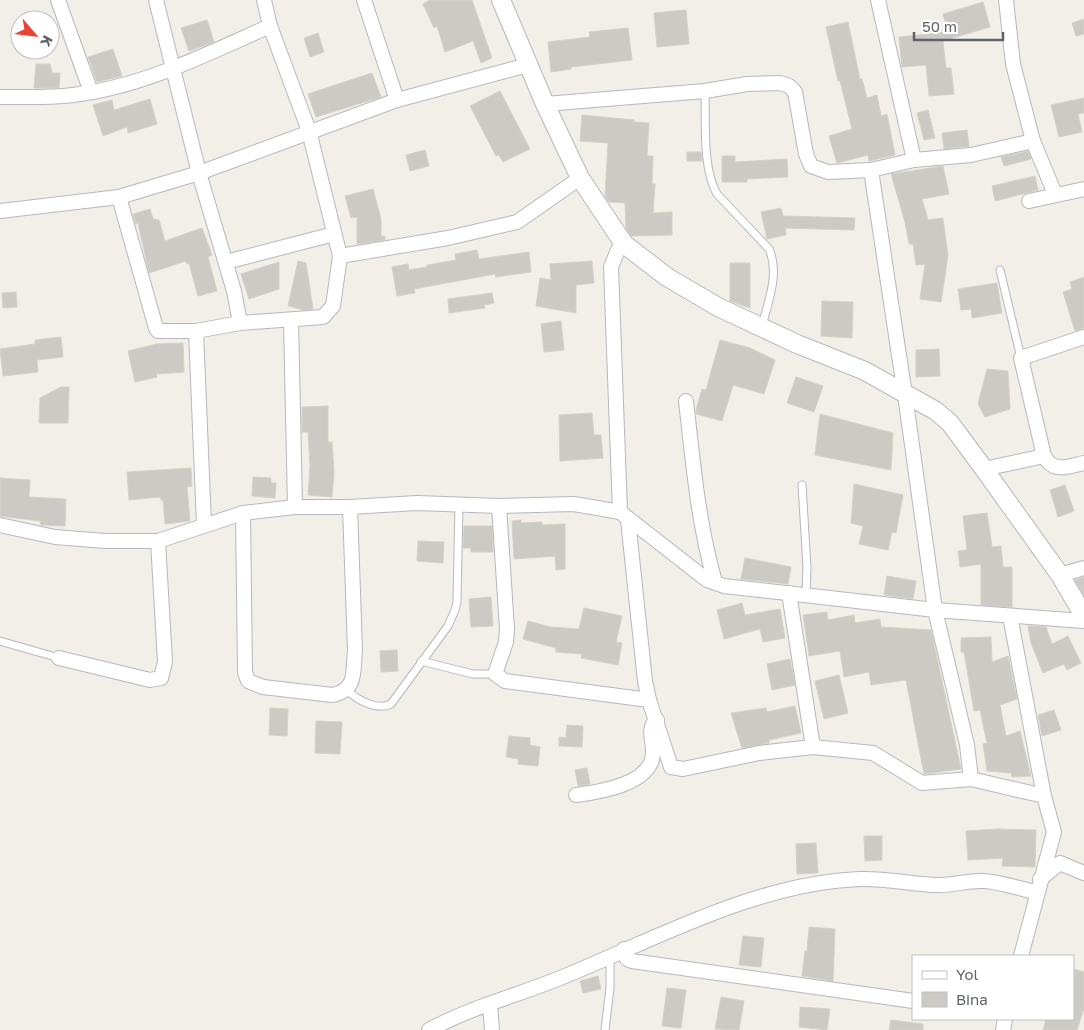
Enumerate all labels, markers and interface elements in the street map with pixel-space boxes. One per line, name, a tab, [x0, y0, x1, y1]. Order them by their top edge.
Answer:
north arrow	[10, 10, 60, 60]
scale bar	[914, 10, 1003, 42]
text: 50 m	[922, 17, 957, 35]
text: K	[37, 33, 57, 50]
legend	[912, 955, 1074, 1020]
text: Yol	[956, 965, 978, 983]
text: Bina	[956, 990, 988, 1008]

